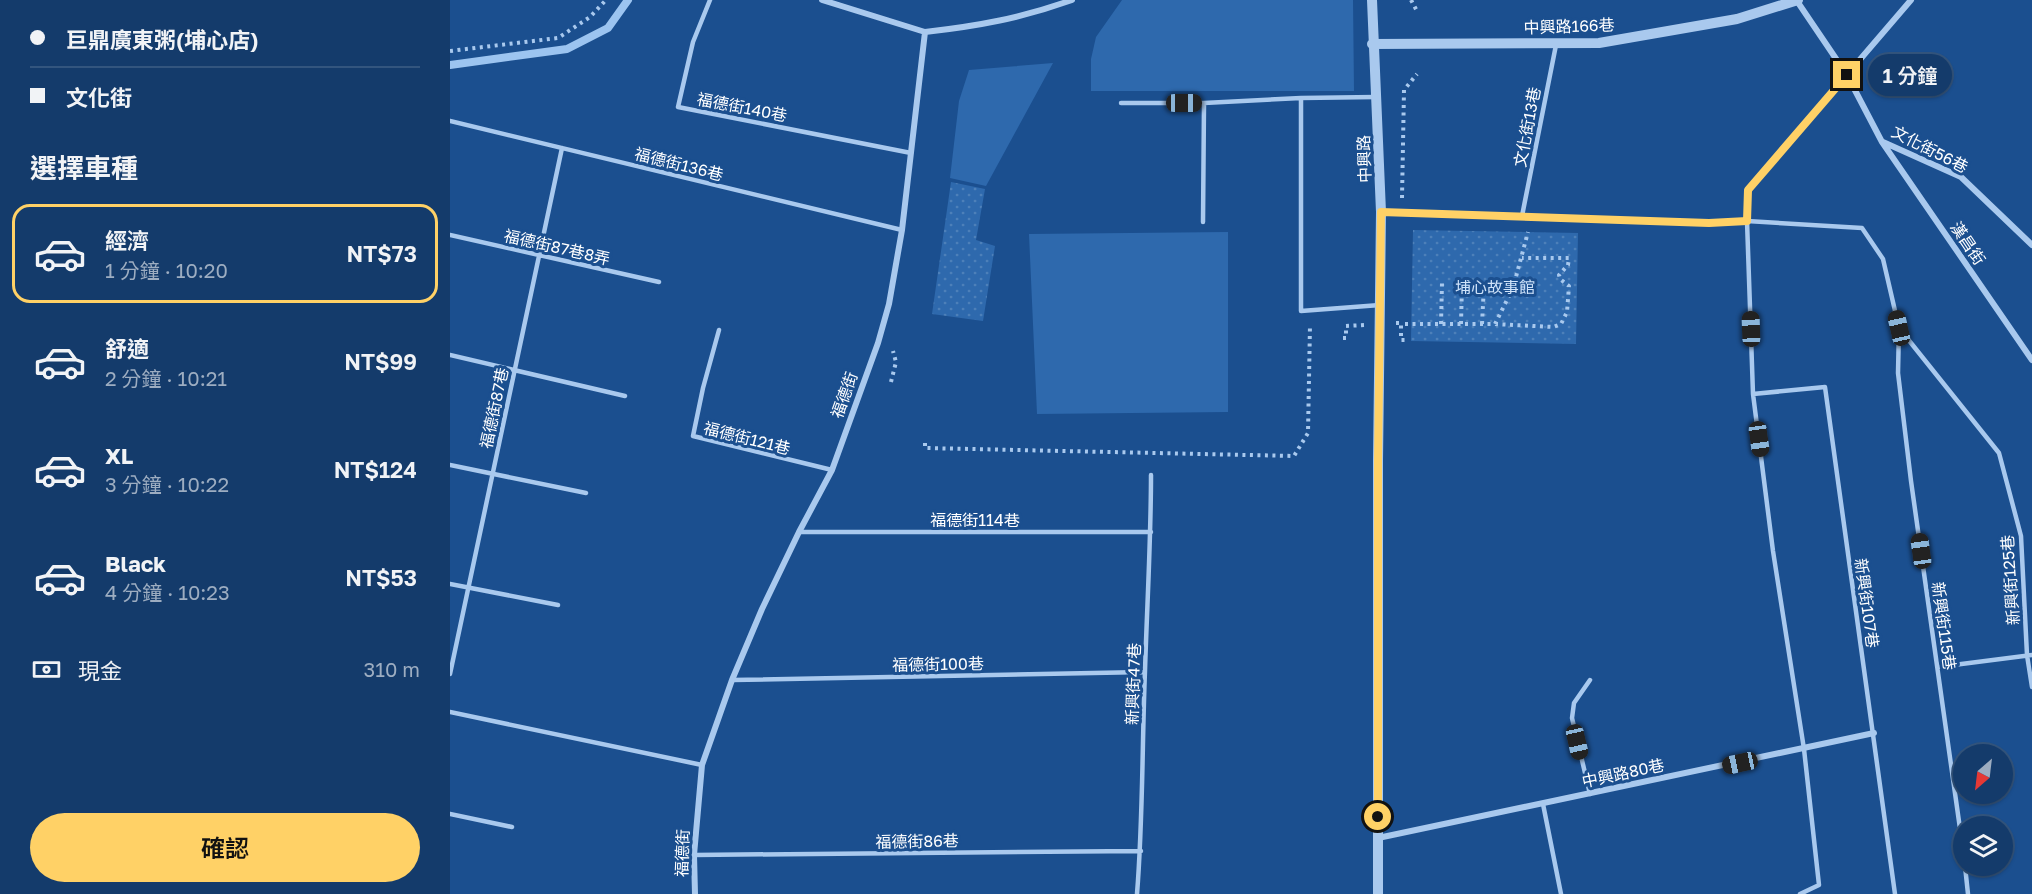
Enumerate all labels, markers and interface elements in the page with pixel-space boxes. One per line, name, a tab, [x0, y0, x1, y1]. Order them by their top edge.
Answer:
street label: 中興路166巷	[1523, 14, 1615, 38]
text: 巨鼎廣東粥(埔心店)	[66, 26, 259, 53]
callout: 1 分鐘	[1868, 54, 1952, 96]
route end	[1833, 61, 1860, 88]
text: 1 分鐘	[1882, 63, 1938, 87]
text: 文化街	[66, 84, 132, 111]
street label: 文化街13巷	[1509, 85, 1545, 169]
street label: 福德街140巷	[695, 88, 789, 126]
car	[1166, 94, 1202, 112]
street label: 文化街56巷	[1888, 121, 1972, 177]
street label: 中興路	[1353, 135, 1375, 183]
street label: 福德街136巷	[633, 143, 725, 185]
text: 選擇車種	[30, 152, 138, 184]
street label: 漢昌街	[1946, 218, 1990, 268]
street label: 福德街87巷8弄	[502, 225, 612, 269]
icon: car	[33, 227, 87, 281]
text: 經濟	[105, 227, 149, 254]
text: NT$73	[347, 240, 417, 267]
text: 1 分鐘 · 10:20	[105, 258, 228, 282]
park label: 埔心故事館	[1455, 277, 1535, 297]
car	[1886, 308, 1912, 348]
car	[1741, 311, 1761, 347]
icon: car	[33, 335, 87, 389]
text: 舒適	[105, 335, 149, 362]
text: NT$99	[344, 348, 417, 375]
text: 2 分鐘 · 10:21	[105, 366, 227, 390]
street label: 福德街87巷	[476, 366, 512, 450]
street label: 福德街	[826, 369, 862, 421]
street label: 福德街121巷	[701, 418, 793, 458]
car	[1748, 420, 1770, 458]
text: XL	[105, 442, 133, 469]
icon: car	[33, 443, 87, 497]
text: NT$124	[334, 456, 417, 483]
text: 3 分鐘 · 10:22	[105, 472, 229, 496]
street label: 福德街114巷	[930, 510, 1020, 530]
car	[1910, 532, 1932, 570]
street label: 新興街125巷	[1997, 534, 2023, 626]
text: Black	[105, 550, 166, 577]
icon: car	[33, 551, 87, 605]
street label: 新興街107巷	[1851, 557, 1883, 649]
text: NT$53	[345, 564, 417, 591]
text: 4 分鐘 · 10:23	[105, 580, 230, 604]
street label: 新興街115巷	[1928, 581, 1960, 671]
street label: 新興街47巷	[1122, 643, 1144, 725]
icon: cash	[30, 653, 63, 686]
street label: 福德街100巷	[892, 653, 984, 675]
text: 現金	[78, 657, 122, 684]
text: 310 m	[364, 657, 420, 681]
car	[1564, 722, 1590, 762]
north arrow	[1953, 744, 2013, 804]
map controls	[1953, 744, 2013, 876]
car	[1721, 750, 1759, 776]
street label: 中興路80巷	[1580, 755, 1666, 791]
route start	[1364, 803, 1391, 830]
button: 確認	[30, 813, 420, 882]
button: layers	[1953, 816, 2013, 876]
street label: 福德街	[671, 829, 693, 877]
street label: 福德街86巷	[875, 830, 959, 852]

